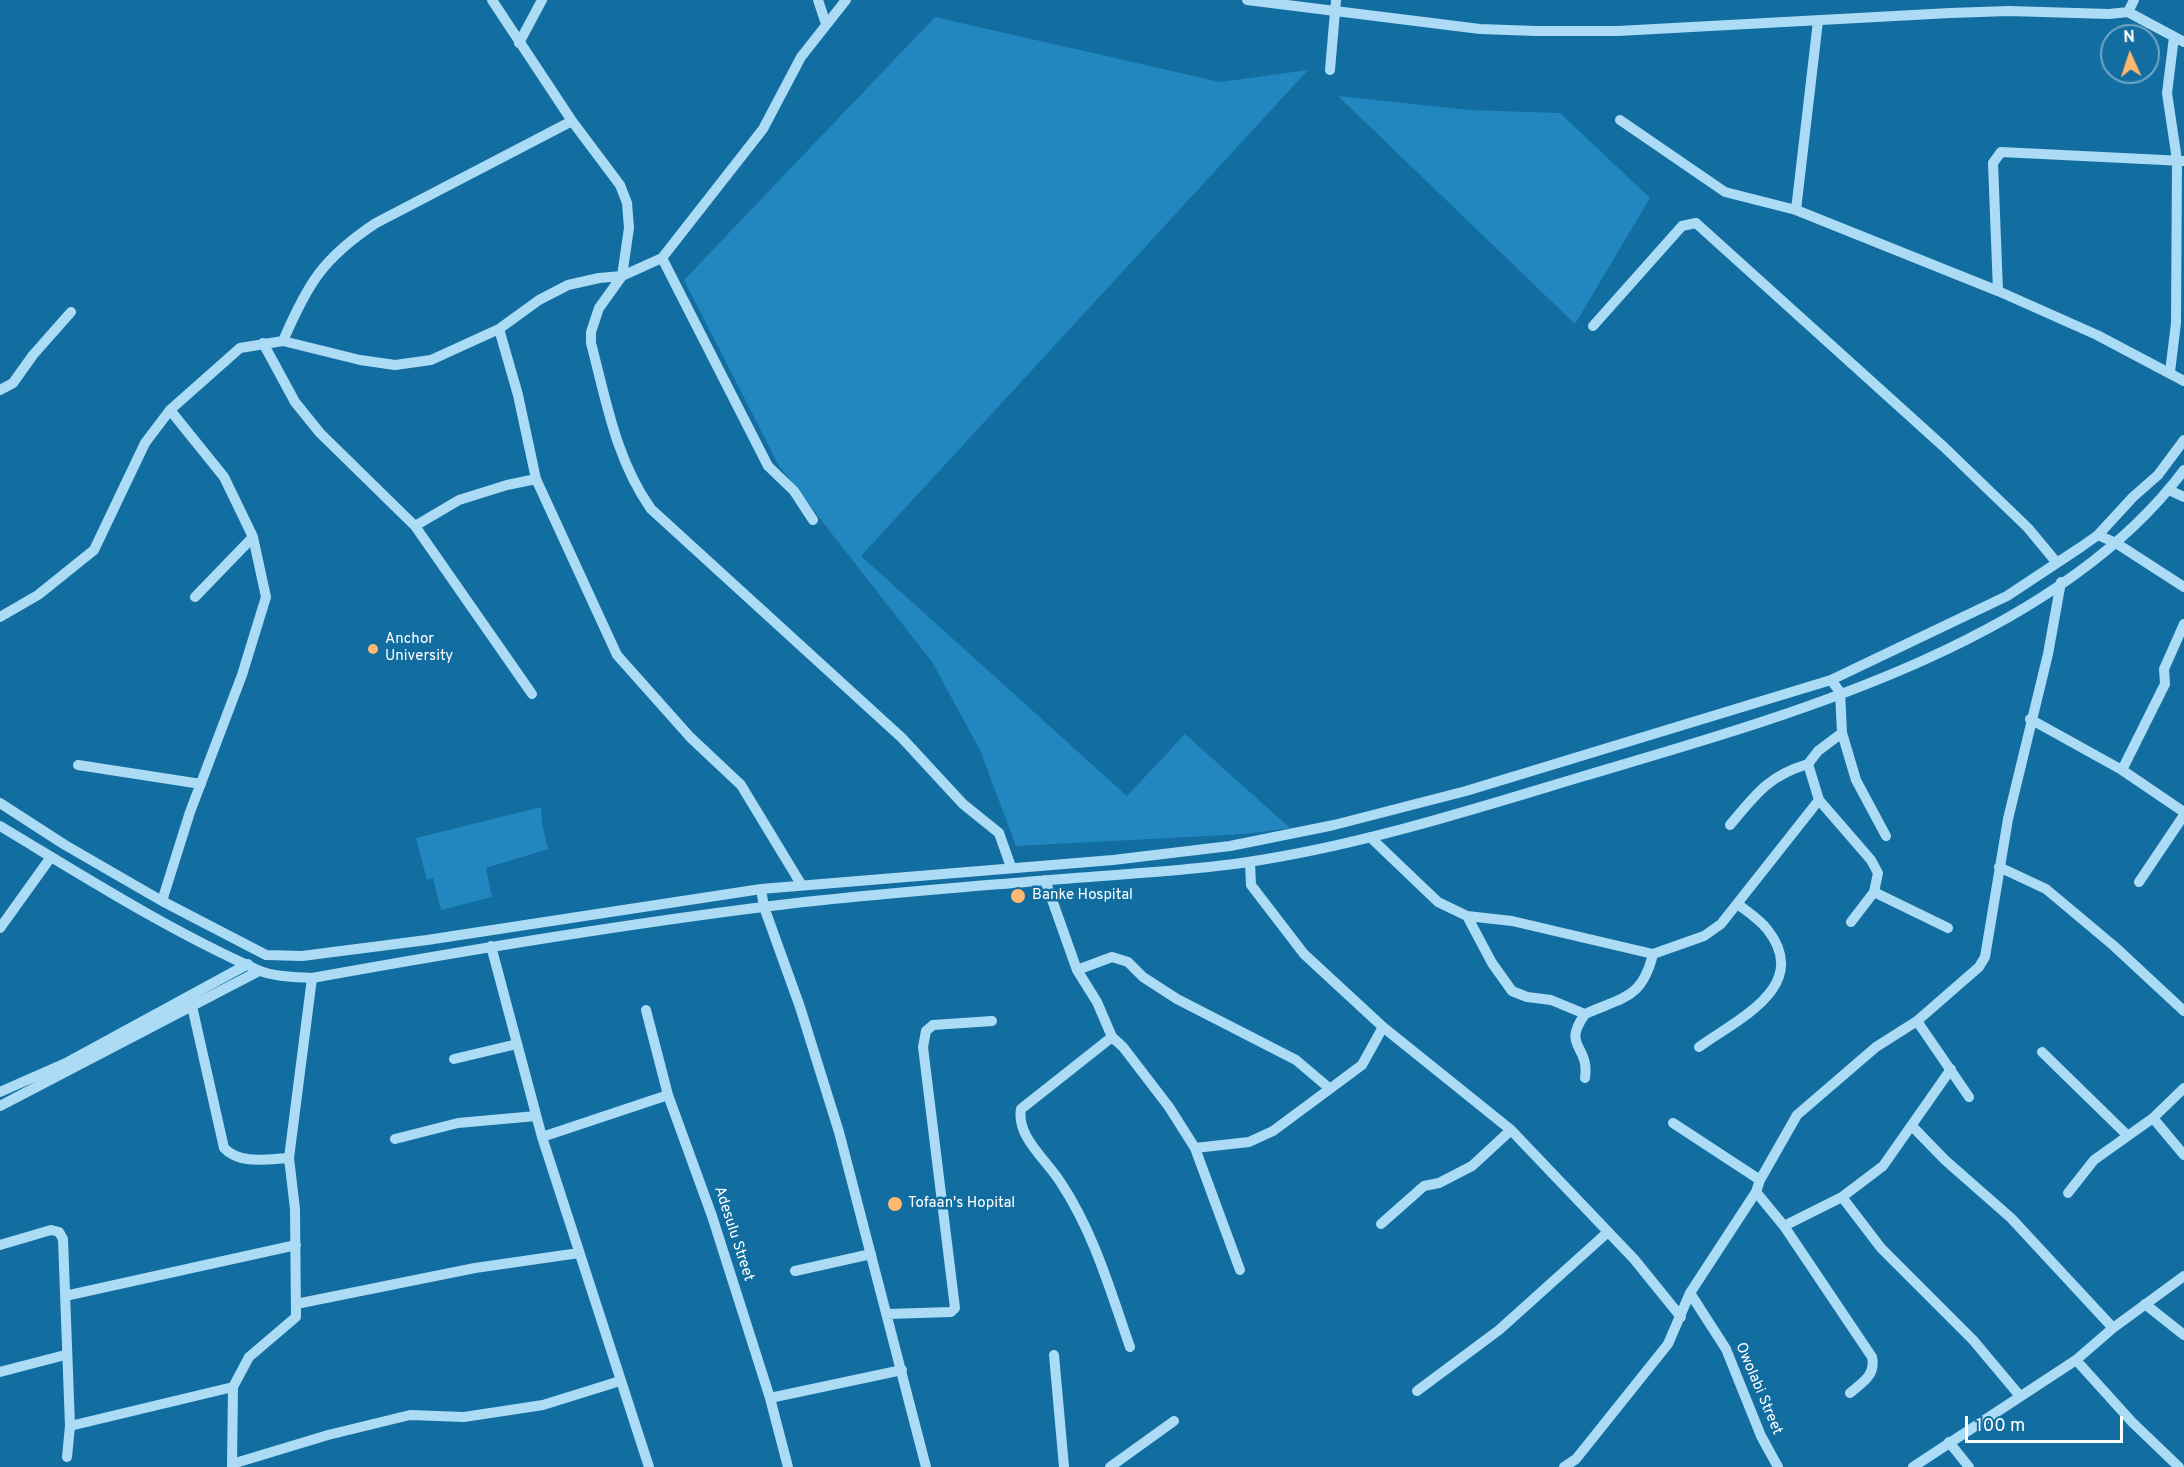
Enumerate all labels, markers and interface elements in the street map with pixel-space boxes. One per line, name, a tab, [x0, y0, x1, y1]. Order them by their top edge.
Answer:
north arrow	[2100, 24, 2160, 84]
text: N	[2123, 28, 2135, 48]
place label: Anchor University	[385, 631, 453, 666]
marker: Anchor University	[366, 642, 380, 656]
marker: Banke Hospital	[1009, 887, 1027, 905]
place label: Banke Hospital	[1032, 887, 1133, 905]
street label: Adesulu Street	[709, 1184, 757, 1284]
marker: Tofaan's Hopital	[886, 1195, 904, 1213]
place label: Tofaan's Hopital	[908, 1195, 1015, 1213]
street label: Owolabi Street	[1730, 1340, 1786, 1438]
scale bar	[1968, 1404, 2126, 1442]
text: 100 m	[1976, 1415, 2025, 1438]

